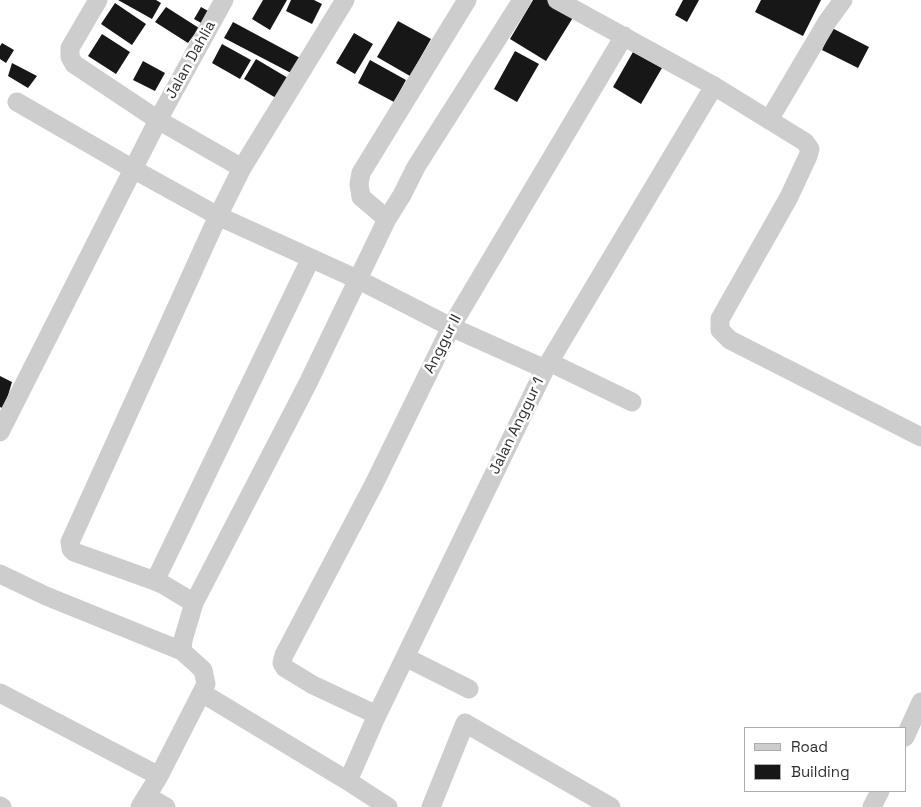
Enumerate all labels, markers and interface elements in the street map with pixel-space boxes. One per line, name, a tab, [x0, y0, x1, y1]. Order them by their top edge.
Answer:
street label: Jalan Dahlia	[162, 18, 220, 102]
street label: Anggur II	[420, 311, 466, 377]
street label: Jalan Anggur 1	[486, 375, 548, 477]
legend	[744, 727, 906, 792]
text: Road	[791, 737, 828, 756]
text: Building	[791, 762, 850, 781]

